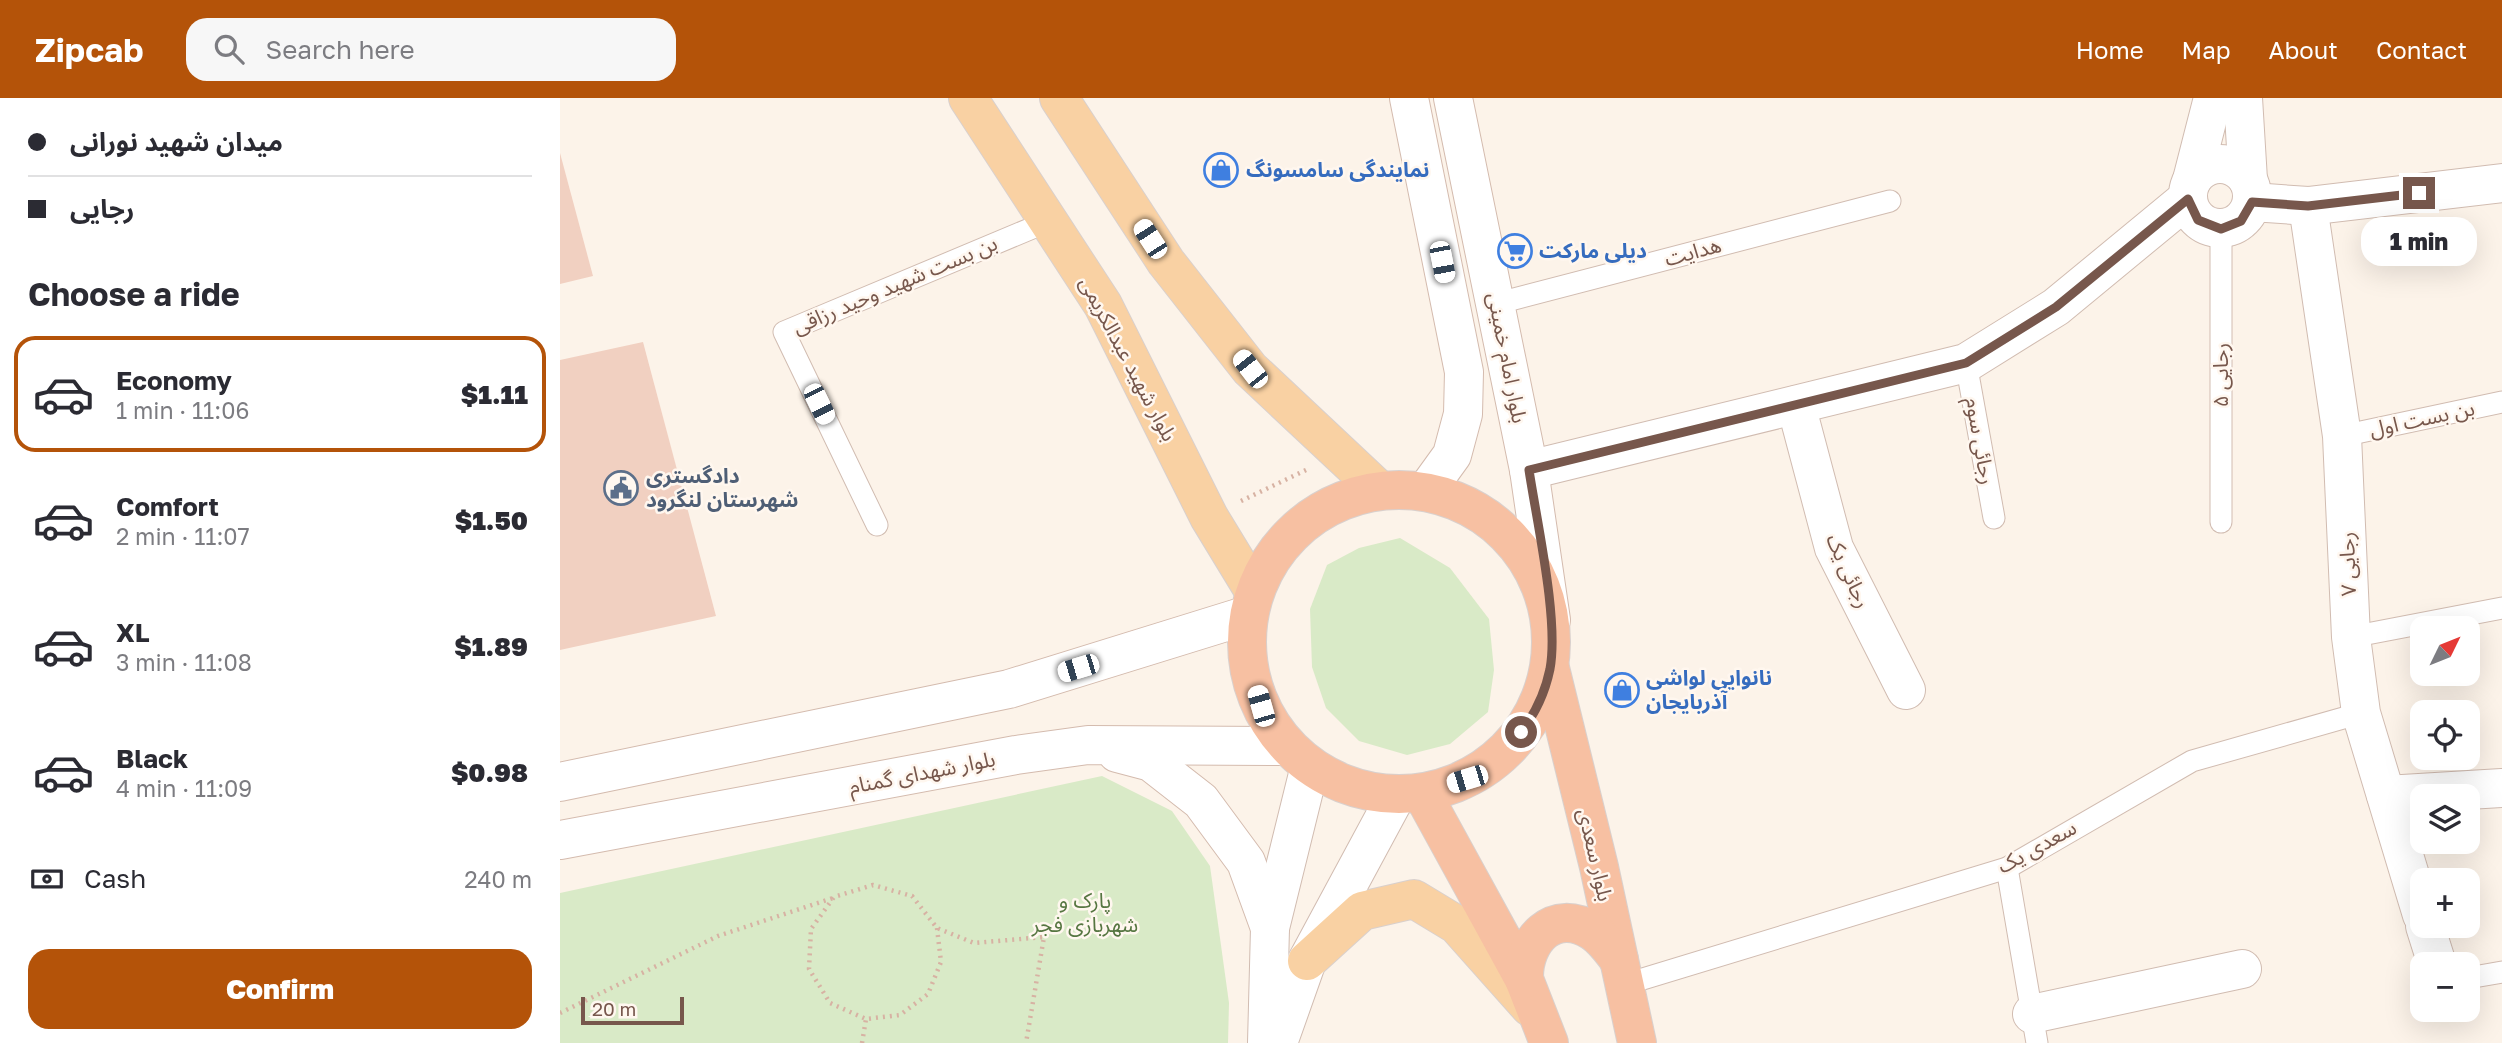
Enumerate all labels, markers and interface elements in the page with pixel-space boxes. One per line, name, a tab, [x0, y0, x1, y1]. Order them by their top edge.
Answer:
search box	[186, 18, 676, 81]
text: Zipcab	[35, 30, 144, 69]
icon: search	[210, 30, 248, 68]
text: Search here	[266, 34, 415, 65]
text: Home	[2076, 35, 2144, 64]
text: Map	[2182, 35, 2231, 64]
text: About	[2269, 35, 2338, 64]
text: Contact	[2376, 35, 2467, 64]
text: میدان شهید نورانی	[70, 126, 283, 157]
shop icon: نمایندگی سامسونگ	[1202, 151, 1240, 189]
place label: نمایندگی سامسونگ	[1246, 156, 1430, 182]
route end	[2403, 177, 2435, 209]
text: رجایی	[70, 193, 134, 224]
car	[1130, 216, 1171, 262]
callout: 1 min	[2361, 217, 2477, 266]
text: 1 min	[2390, 227, 2448, 255]
street label: بن بست شهید وحید رزاقی	[788, 229, 1001, 339]
street label: هدایت	[1662, 231, 1724, 271]
supermarket icon: دیلی مارکت	[1496, 232, 1534, 270]
place label: دیلی مارکت	[1539, 237, 1647, 263]
car	[1428, 239, 1457, 285]
street label: بلوار شهید عبدالکریمی	[1074, 272, 1183, 445]
text: Choose a ride	[28, 275, 240, 313]
street label: بلوار امام خمینی	[1479, 290, 1533, 426]
street label: رجایی ۵	[2207, 343, 2233, 407]
car	[1229, 346, 1272, 392]
icon: car	[32, 363, 95, 426]
text: Economy	[116, 365, 232, 396]
text: $1.11	[461, 379, 528, 410]
car	[801, 381, 838, 427]
street label: بن بست اول	[2367, 394, 2477, 442]
street label: رجائی سوم	[1957, 395, 2001, 487]
text: 1 min · 11:06	[116, 396, 249, 424]
place label: دادگستری شهرستان لنگرود	[646, 462, 799, 512]
public building icon: دادگستری شهرستان لنگرود	[602, 469, 640, 507]
icon: car	[32, 489, 95, 552]
text: Comfort	[116, 491, 219, 522]
text: $1.50	[455, 505, 528, 536]
text: 2 min · 11:07	[116, 522, 250, 550]
street label: رجائی یک	[1821, 529, 1877, 612]
street label: رجایی ۷	[2333, 531, 2361, 597]
icon: car	[32, 615, 95, 678]
north arrow	[2410, 616, 2480, 686]
map controls	[2410, 616, 2480, 1022]
text: XL	[116, 617, 150, 648]
text: $1.89	[454, 631, 528, 662]
text: 3 min · 11:08	[116, 648, 252, 676]
car	[1055, 652, 1102, 684]
place label: نانوایی لواشی آذربایجان	[1646, 664, 1772, 714]
shop icon: نانوایی لواشی آذربایجان	[1603, 671, 1641, 709]
car	[1246, 683, 1277, 729]
button: locate	[2410, 700, 2480, 770]
route start	[1505, 716, 1537, 748]
icon: car	[32, 741, 95, 804]
text: Black	[116, 743, 188, 774]
street label: بلوار شهدای گمنام	[846, 745, 998, 803]
text: $0.98	[451, 757, 528, 788]
car	[1444, 763, 1491, 795]
text: 4 min · 11:09	[116, 774, 252, 802]
button: layers	[2410, 784, 2480, 854]
street label: بلوار سعدی	[1573, 806, 1619, 904]
street label: سعدی یک	[1992, 814, 2081, 878]
icon: cash	[28, 860, 66, 898]
text: Cash	[84, 863, 146, 894]
text: 240 m	[464, 865, 532, 893]
button: +	[2410, 868, 2480, 938]
park label: پارک و شهربازی فجر	[1031, 887, 1138, 937]
button: Confirm	[28, 949, 532, 1029]
button: −	[2410, 952, 2480, 1022]
scale bar	[581, 994, 684, 1026]
text: 20 m	[592, 997, 636, 1020]

